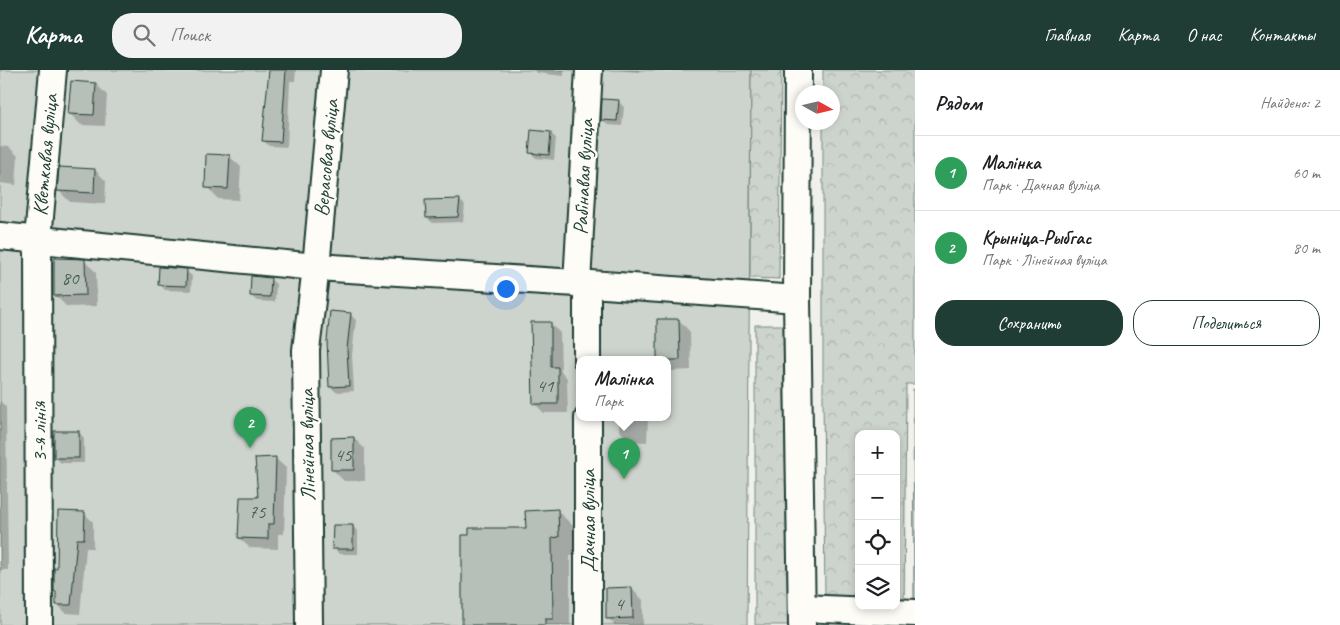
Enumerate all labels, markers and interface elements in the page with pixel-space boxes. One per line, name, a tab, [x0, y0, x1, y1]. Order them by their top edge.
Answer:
search box	[112, 13, 462, 58]
text: Карта	[25, 20, 82, 50]
icon: search	[130, 21, 158, 49]
text: Поиск	[170, 23, 210, 47]
text: Главная	[1045, 24, 1090, 46]
text: Карта	[1118, 24, 1159, 46]
text: О нас	[1187, 24, 1222, 46]
text: Контакты	[1250, 24, 1315, 46]
north arrow	[795, 85, 840, 130]
text: Рядом	[935, 90, 982, 116]
street label: Кветкавая вуліца	[27, 91, 63, 217]
text: Найдено: 2	[1260, 93, 1320, 113]
street label: Верасовая вуліца	[308, 97, 344, 218]
street label: Рабінавая вуліца	[567, 117, 599, 235]
text: Малінка	[982, 151, 1041, 175]
text: 1	[947, 163, 955, 183]
text: 60 m	[1293, 163, 1320, 183]
text: Парк · Дачная вуліца	[982, 175, 1099, 195]
text: Крыніца-Рыбгас	[982, 226, 1091, 250]
text: 2	[947, 238, 955, 258]
text: 80 m	[1293, 238, 1320, 258]
text: Парк · Лінейная вуліца	[982, 250, 1107, 270]
house number: 80	[61, 266, 80, 290]
your location	[493, 276, 519, 302]
button: Сохранить	[935, 300, 1123, 346]
button: Поделиться	[1133, 300, 1320, 346]
popup	[576, 356, 671, 421]
text: Малінка	[594, 367, 653, 391]
house number: 41	[536, 374, 555, 398]
street label: Лінейная вуліца	[293, 387, 321, 501]
text: Парк	[594, 391, 623, 411]
street label: 3-я лінія	[26, 400, 52, 462]
pin: 2	[234, 407, 266, 448]
map controls	[855, 430, 900, 610]
button: +	[855, 430, 900, 475]
pin: 1	[608, 438, 640, 479]
house number: 45	[334, 443, 353, 467]
street label: Дачная вуліца	[575, 468, 601, 572]
button: −	[855, 475, 900, 520]
house number: 75	[248, 500, 267, 524]
button: locate	[855, 520, 900, 565]
button: layers	[855, 565, 900, 610]
house number: 4	[615, 592, 626, 616]

